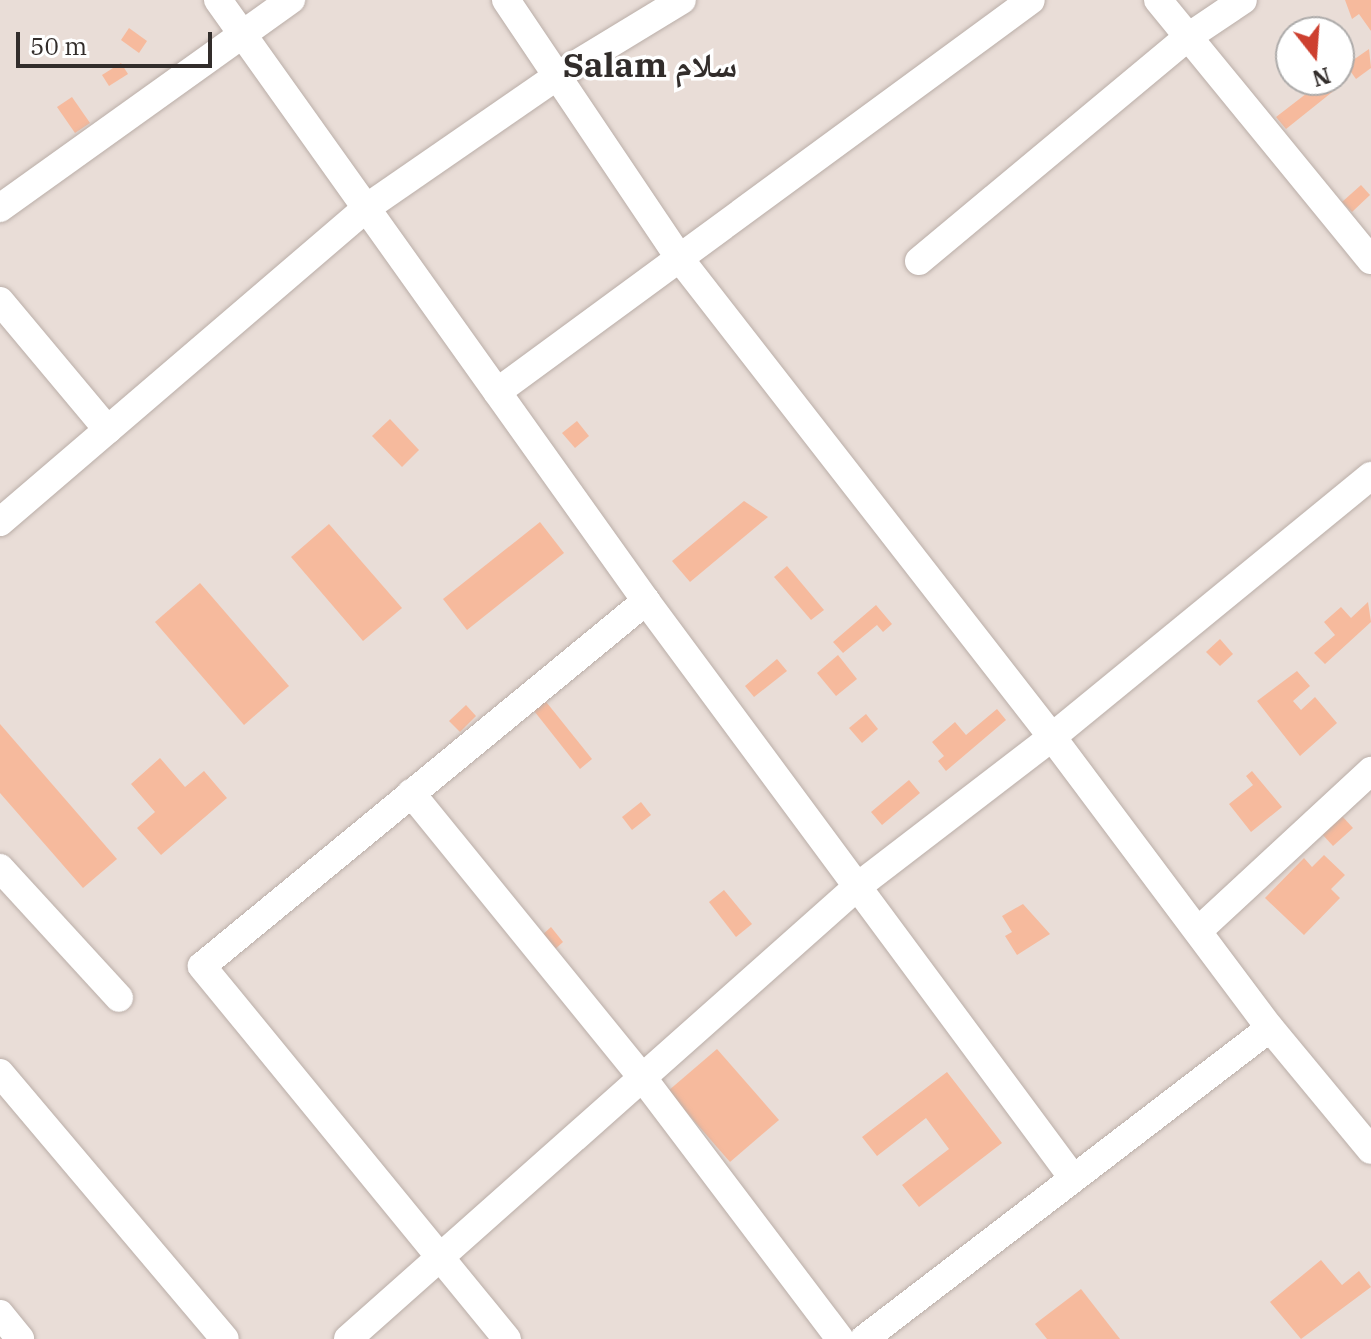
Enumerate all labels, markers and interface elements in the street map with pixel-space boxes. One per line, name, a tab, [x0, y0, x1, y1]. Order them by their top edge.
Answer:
scale bar	[20, 16, 216, 66]
north arrow	[1275, 16, 1355, 96]
text: 50 m	[30, 30, 87, 62]
district label: Salam سلام	[563, 45, 737, 85]
text: N	[1309, 61, 1334, 94]

